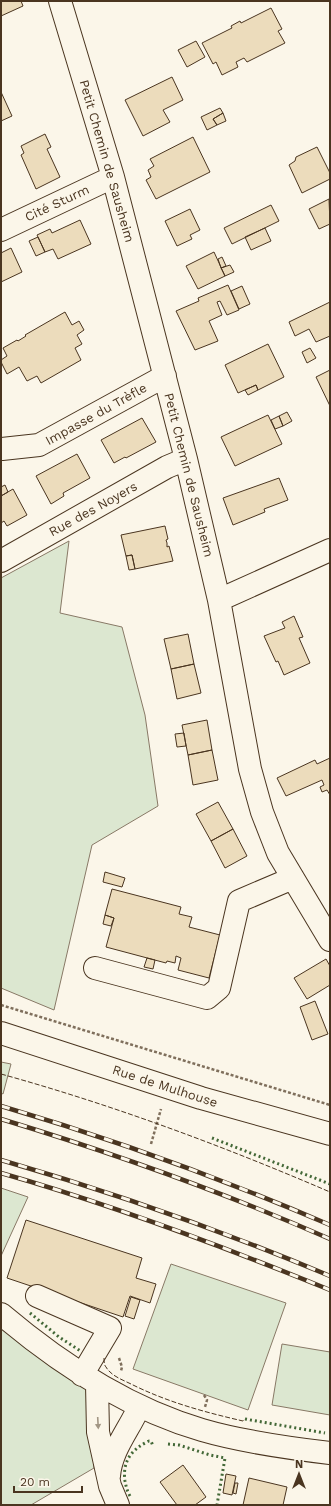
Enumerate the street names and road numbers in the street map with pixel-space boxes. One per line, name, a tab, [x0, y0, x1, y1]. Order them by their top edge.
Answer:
street label: Petit Chemin de Sausheim	[77, 78, 137, 244]
street label: Cité Sturm	[22, 182, 92, 224]
street label: Impasse du Trèfle	[43, 380, 149, 448]
street label: Petit Chemin de Sausheim	[161, 391, 217, 559]
street label: Rue des Noyers	[46, 478, 140, 539]
street label: Rue de Mulhouse	[110, 1062, 220, 1110]

